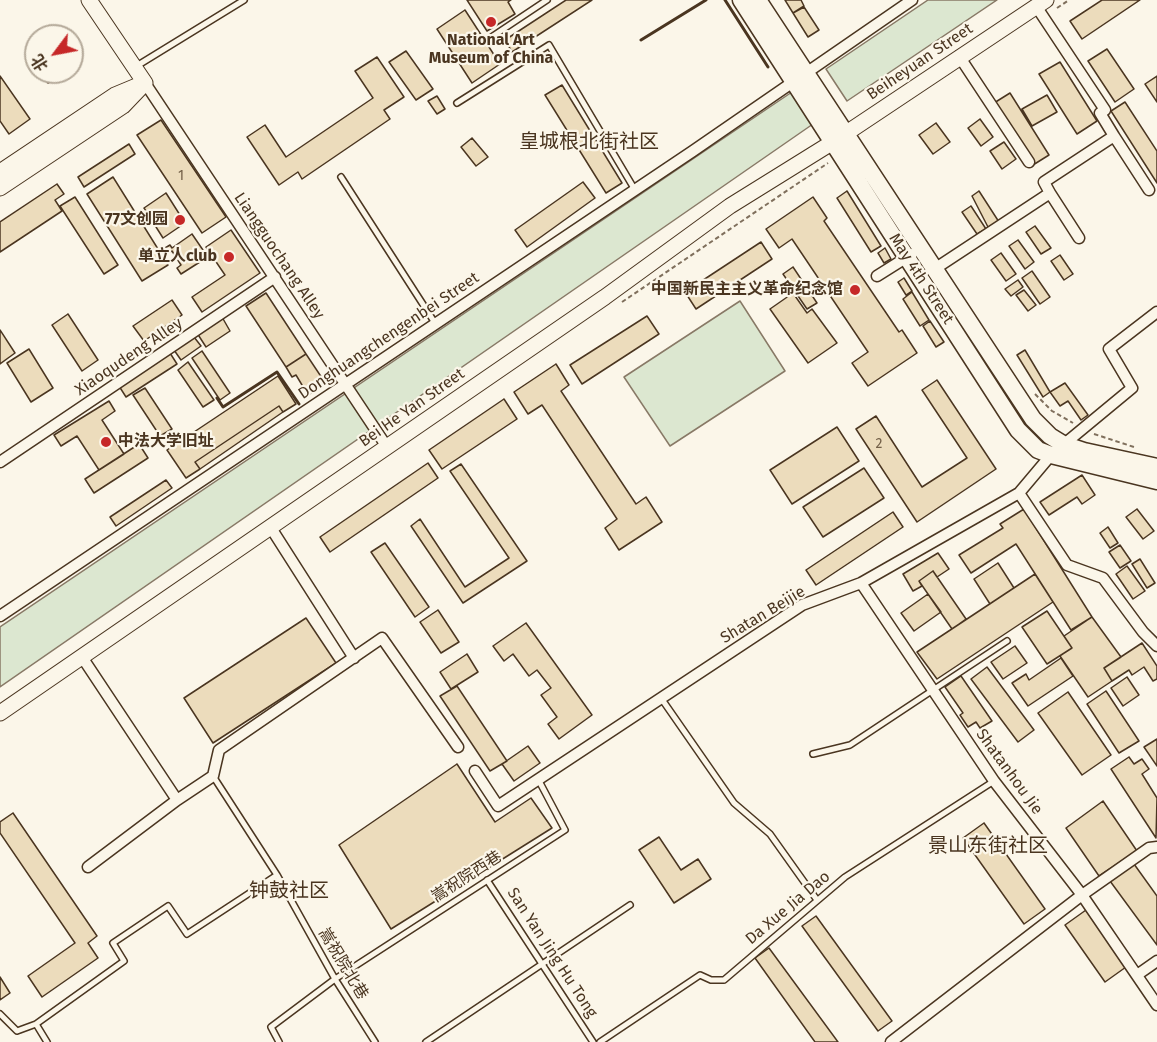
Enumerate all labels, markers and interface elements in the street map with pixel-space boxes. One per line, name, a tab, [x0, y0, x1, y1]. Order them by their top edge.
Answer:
marker: National Art Museum of China	[484, 15, 498, 29]
street label: Beiheyuan Street	[863, 19, 977, 105]
north arrow	[24, 24, 84, 84]
place label: National Art Museum of China	[429, 31, 553, 69]
text: 北	[28, 51, 52, 75]
district label: 皇城根北街社区	[519, 130, 659, 154]
house number: 1	[178, 168, 184, 184]
street label: Liangguochang Alley	[230, 189, 328, 323]
place label: 77文创园	[105, 210, 168, 230]
marker: 77文创园	[173, 213, 187, 227]
street label: May 4th Street	[885, 230, 957, 328]
place label: 单立人club	[138, 247, 217, 267]
marker: 单立人club	[222, 250, 236, 264]
street label: Donghuangchengenbei Street	[295, 268, 483, 404]
place label: 中国新民主主义革命纪念馆	[651, 280, 843, 300]
marker: 中国新民主主义革命纪念馆	[848, 283, 862, 297]
street label: Xiaoqudeng Alley	[72, 314, 186, 400]
street label: Bei He Yan Street	[356, 364, 468, 452]
place label: 中法大学旧址	[118, 432, 214, 452]
marker: 中法大学旧址	[99, 435, 113, 449]
house number: 2	[876, 436, 882, 452]
street label: Shatan Beijie	[717, 582, 809, 648]
street label: Shatanhou Jie	[972, 726, 1046, 818]
district label: 景山东街社区	[928, 834, 1048, 858]
street label: 嵩祝院西巷	[428, 847, 506, 907]
street label: Da Xue Jia Dao	[742, 867, 834, 949]
district label: 钟鼓社区	[249, 879, 329, 903]
street label: San Yan Jing Hu Tong	[503, 884, 601, 1022]
street label: 嵩祝院北巷	[314, 925, 372, 1003]

